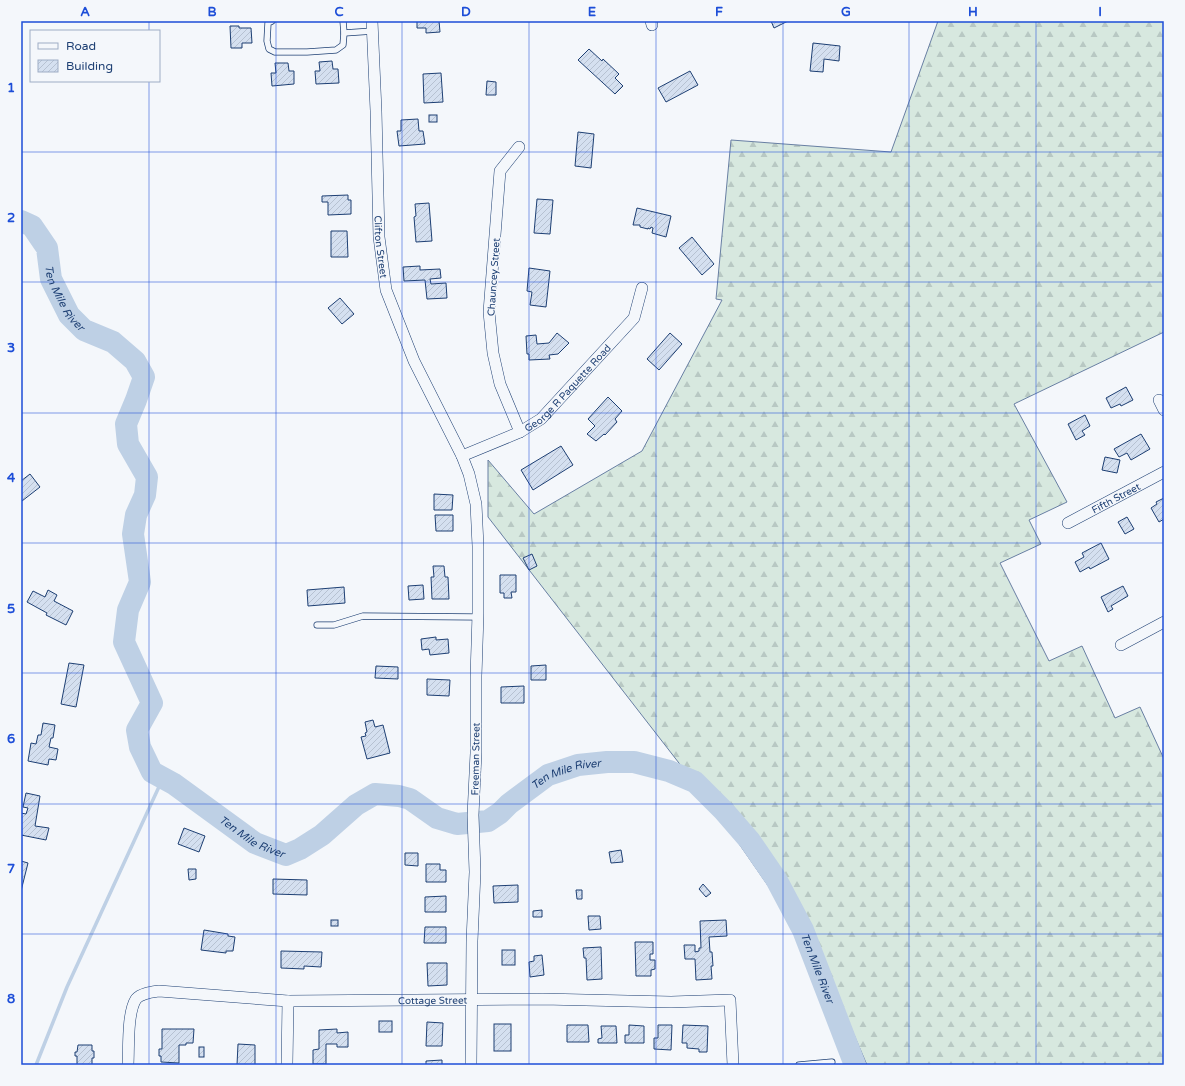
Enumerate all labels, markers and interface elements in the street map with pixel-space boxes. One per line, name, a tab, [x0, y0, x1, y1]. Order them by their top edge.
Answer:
text: A	[80, 4, 90, 20]
text: B	[207, 4, 217, 20]
text: C	[334, 4, 344, 20]
text: D	[461, 4, 471, 20]
text: E	[588, 4, 596, 20]
text: F	[715, 4, 723, 20]
text: G	[841, 4, 851, 20]
text: H	[968, 4, 978, 20]
text: I	[1098, 4, 1102, 20]
legend	[30, 30, 160, 82]
text: Road	[66, 39, 96, 53]
text: Building	[66, 59, 113, 73]
text: 1	[7, 80, 15, 96]
text: 2	[7, 210, 15, 226]
street label: Clifton Street	[371, 215, 389, 279]
street label: Chauncey Street	[485, 237, 503, 317]
water label: Ten Mile River	[42, 264, 88, 335]
text: 3	[7, 340, 15, 356]
street label: George R Paquette Road	[522, 342, 614, 435]
text: 4	[7, 470, 16, 486]
street label: Fifth Street	[1090, 481, 1143, 516]
text: 5	[7, 601, 15, 617]
street label: Freeman Street	[469, 722, 483, 796]
text: 6	[7, 731, 15, 747]
water label: Ten Mile River	[529, 757, 603, 792]
water label: Ten Mile River	[217, 813, 288, 861]
text: 7	[7, 861, 15, 877]
water label: Ten Mile River	[798, 931, 837, 1007]
text: 8	[7, 991, 15, 1007]
street label: Cottage Street	[398, 995, 468, 1007]

